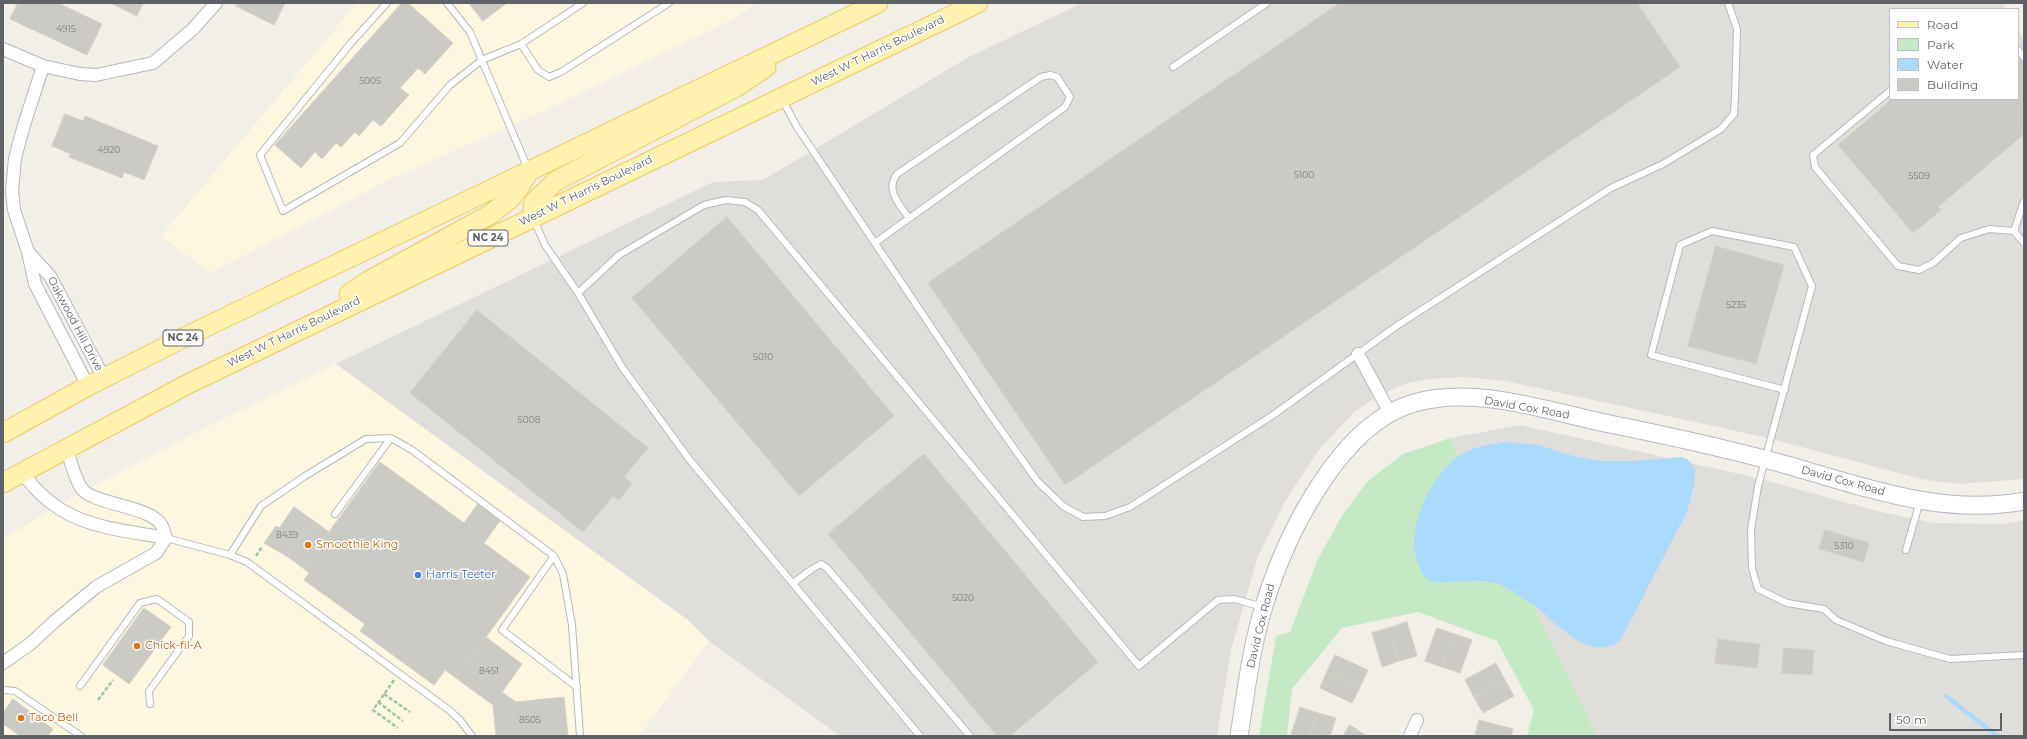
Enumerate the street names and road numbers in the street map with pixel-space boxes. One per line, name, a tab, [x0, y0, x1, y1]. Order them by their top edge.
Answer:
street label: West W T Harris Boulevard	[809, 13, 947, 89]
street label: West W T Harris Boulevard	[517, 153, 655, 229]
road number: NC 24	[468, 230, 508, 246]
street label: Oakwood Hill Drive	[44, 274, 106, 374]
street label: West W T Harris Boulevard	[225, 294, 363, 370]
road number: NC 24	[163, 330, 203, 346]
street label: David Cox Road	[1483, 394, 1571, 422]
street label: David Cox Road	[1800, 463, 1886, 499]
street label: David Cox Road	[1244, 582, 1278, 670]

